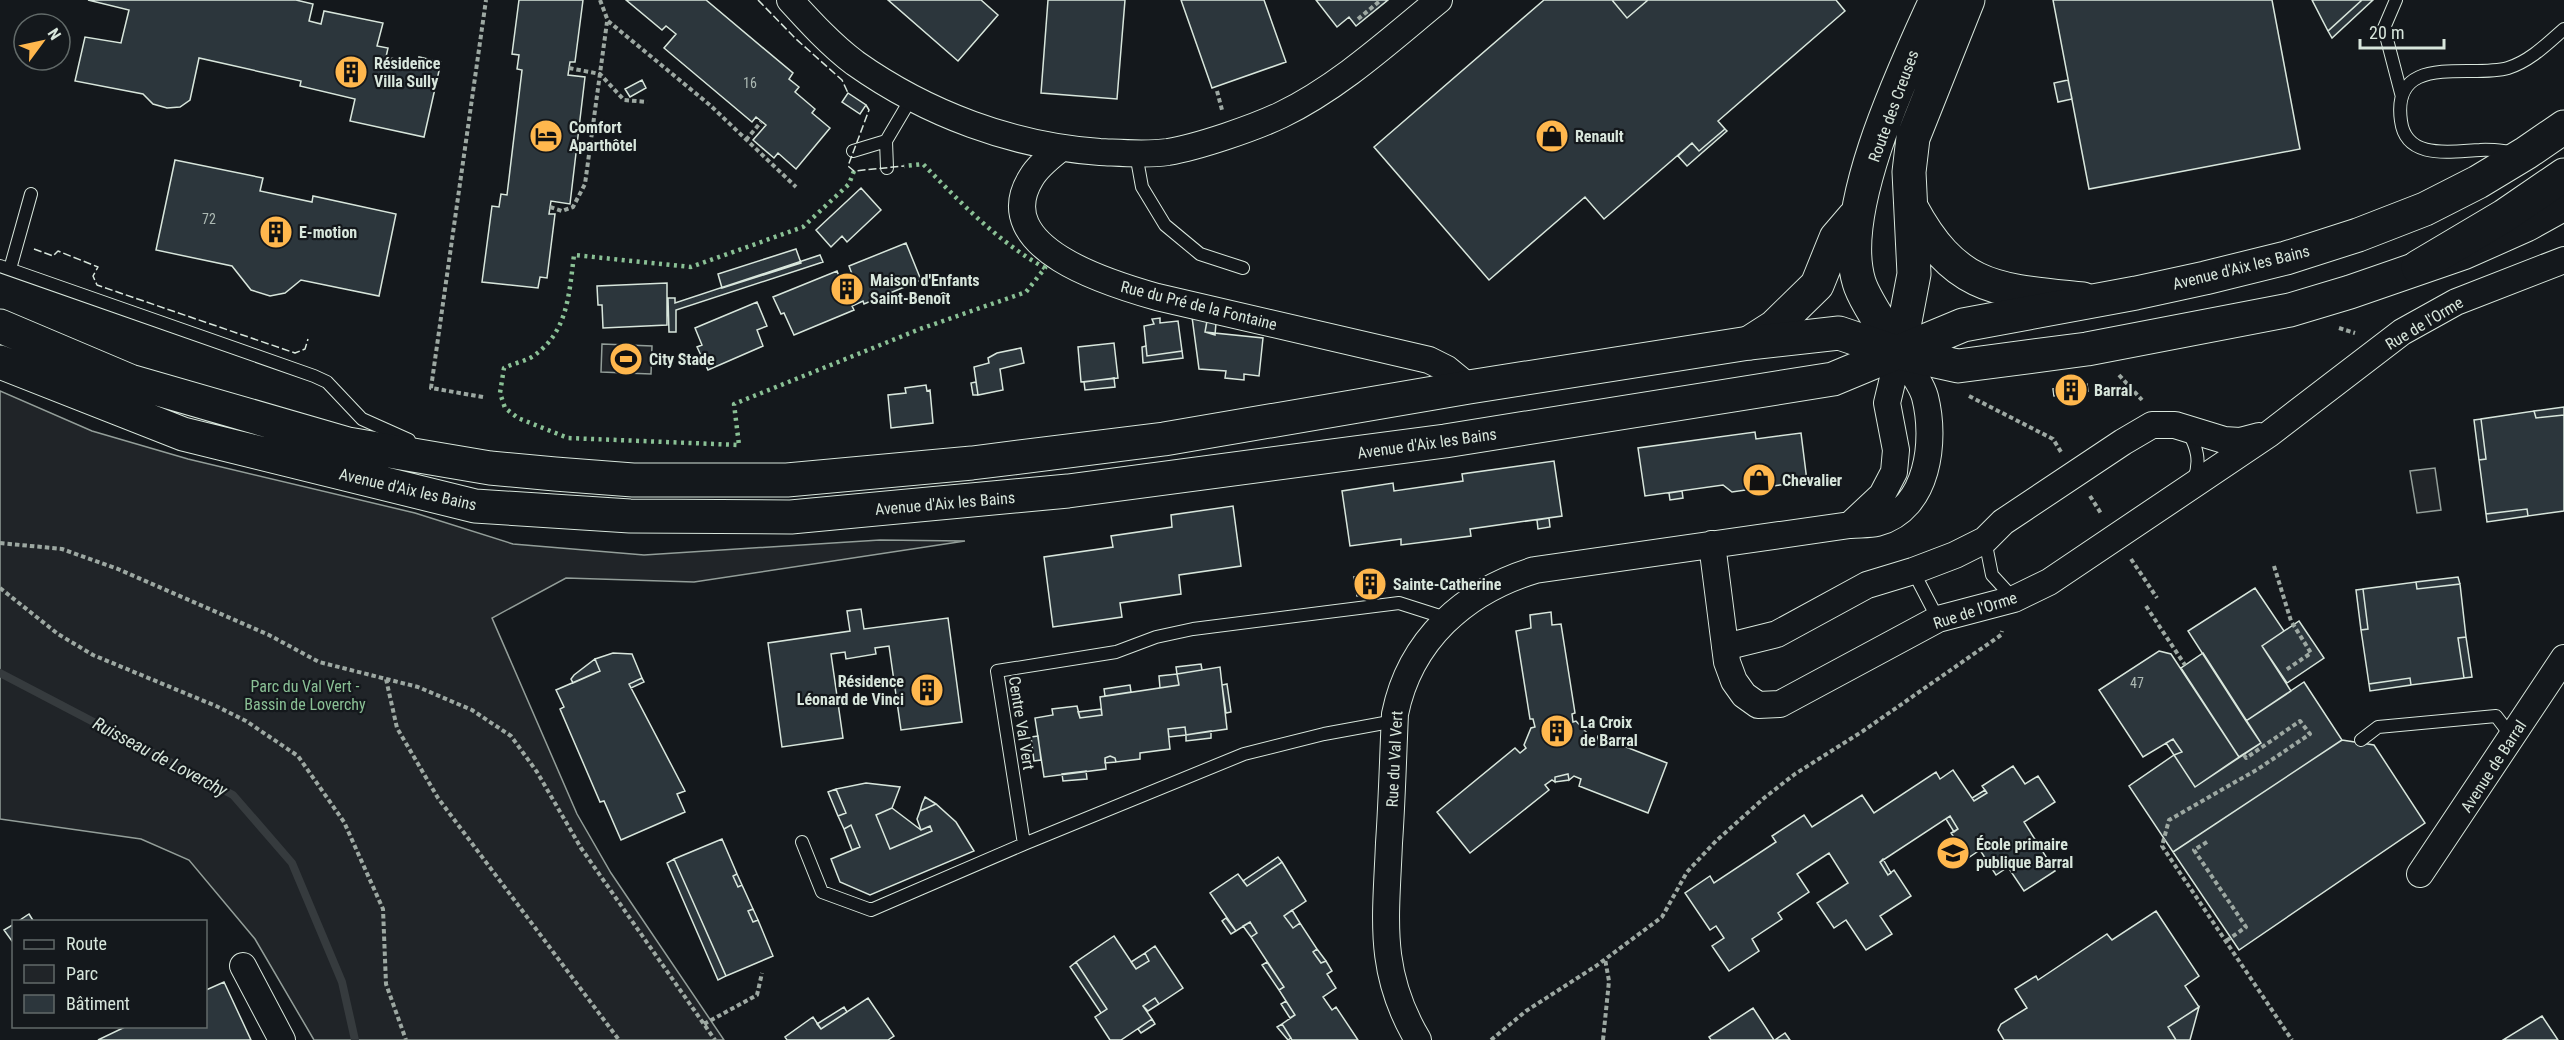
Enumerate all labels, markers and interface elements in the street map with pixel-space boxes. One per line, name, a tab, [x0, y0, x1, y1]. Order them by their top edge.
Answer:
north arrow	[12, 12, 72, 72]
scale bar	[2360, 12, 2444, 50]
text: 20 m	[2369, 22, 2404, 43]
text: N	[44, 25, 65, 43]
street label: Route des Creuses	[1864, 48, 1923, 165]
building icon: Résidence Villa Sully	[333, 54, 369, 90]
place label: Résidence Villa Sully	[374, 54, 441, 91]
house number: 16	[743, 75, 757, 91]
hotel icon: Comfort Aparthôtel	[528, 118, 564, 154]
place label: Comfort Aparthôtel	[569, 118, 637, 155]
shop icon: Renault	[1534, 118, 1570, 154]
place label: Renault	[1575, 127, 1624, 146]
house number: 72	[202, 211, 216, 227]
building icon: E-motion	[258, 214, 294, 250]
place label: E-motion	[299, 223, 357, 242]
street label: Avenue d'Aix les Bains	[2171, 241, 2312, 294]
building icon: Maison d'Enfants Saint-Benoît	[829, 271, 865, 307]
place label: Maison d'Enfants Saint-Benoît	[870, 271, 980, 308]
street label: Rue du Pré de la Fontaine	[1119, 277, 1279, 334]
street label: Rue de l'Orme	[2382, 293, 2466, 354]
sports icon: City Stade	[608, 341, 644, 377]
place label: City Stade	[649, 350, 715, 369]
building icon: Barral	[2053, 372, 2089, 408]
place label: Barral	[2094, 381, 2132, 400]
street label: Avenue d'Aix les Bains	[1356, 424, 1498, 463]
shop icon: Chevalier	[1741, 462, 1777, 498]
street label: Avenue d'Aix les Bains	[337, 464, 478, 515]
place label: Chevalier	[1782, 471, 1842, 490]
street label: Avenue d'Aix les Bains	[874, 488, 1016, 519]
building icon: Sainte-Catherine	[1352, 566, 1388, 602]
place label: Sainte-Catherine	[1393, 575, 1502, 594]
street label: Rue de l'Orme	[1931, 588, 2019, 633]
place label: Résidence Léonard de Vinci	[797, 672, 904, 709]
building icon: Résidence Léonard de Vinci	[909, 672, 945, 708]
street label: Centre Val Vert	[1005, 675, 1038, 772]
house number: 47	[2130, 675, 2144, 691]
park label: Parc du Val Vert - Bassin de Loverchy	[244, 677, 366, 714]
street label: Rue du Val Vert	[1382, 710, 1407, 808]
water label: Ruisseau de Loverchy	[89, 712, 232, 801]
building icon: La Croix de Barral	[1539, 713, 1575, 749]
place label: La Croix de Barral	[1580, 713, 1638, 750]
street label: Avenue de Barral	[2457, 717, 2530, 816]
school or university icon: École primaire publique Barral	[1935, 835, 1971, 871]
place label: École primaire publique Barral	[1976, 835, 2073, 872]
legend	[12, 920, 207, 1028]
text: Route	[66, 933, 107, 954]
text: Parc	[66, 963, 98, 984]
text: Bâtiment	[66, 993, 130, 1014]

